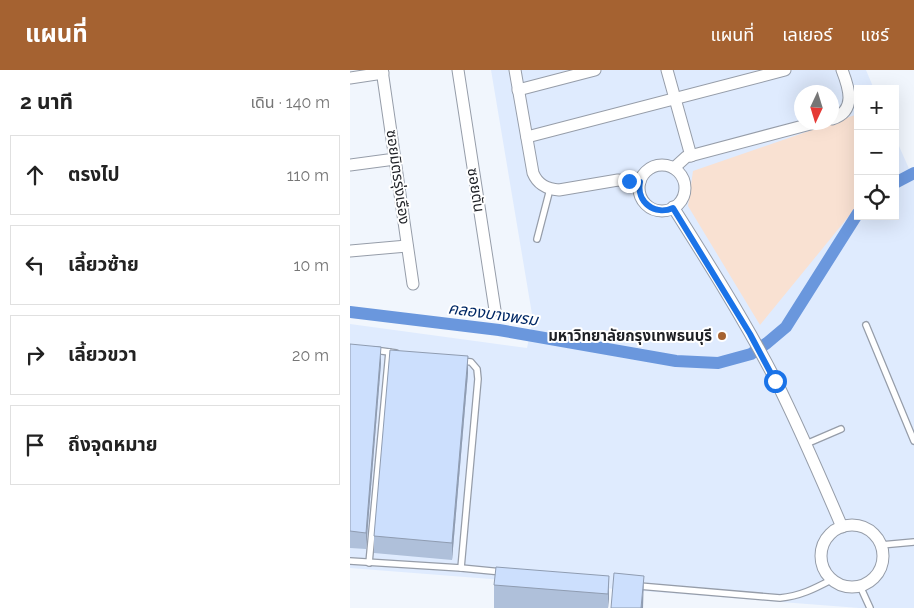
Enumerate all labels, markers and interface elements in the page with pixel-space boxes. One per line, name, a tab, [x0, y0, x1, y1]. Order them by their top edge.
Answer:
text: แผนที่	[25, 19, 88, 48]
text: แผนที่	[710, 24, 754, 45]
text: เลเยอร์	[782, 24, 832, 45]
text: แชร์	[860, 24, 889, 45]
north arrow	[794, 85, 839, 130]
map controls	[854, 85, 899, 220]
button: +	[854, 85, 899, 130]
text: 2 นาที	[20, 89, 73, 114]
text: เดิน · 140 m	[250, 93, 330, 112]
street label: ซอยมิตรรุ่งเรือง	[382, 128, 414, 226]
button: −	[854, 130, 899, 175]
icon: ahead	[21, 161, 49, 189]
text: ตรงไป	[68, 163, 120, 185]
text: 110 m	[287, 166, 329, 185]
street label: ซอยตัน	[464, 167, 488, 213]
route end	[618, 170, 641, 193]
button: locate	[854, 175, 899, 220]
icon: left	[21, 251, 49, 279]
text: เลี้ยวซ้าย	[68, 253, 139, 275]
text: 10 m	[294, 256, 329, 275]
water label: คลองบางพรม	[447, 298, 540, 330]
place label: มหาวิทยาลัยกรุงเทพธนบุรี	[548, 327, 712, 345]
marker: มหาวิทยาลัยกรุงเทพธนบุรี	[716, 330, 728, 342]
icon: right	[21, 341, 49, 369]
text: เลี้ยวขวา	[68, 343, 137, 365]
text: 20 m	[292, 346, 329, 365]
route start	[764, 370, 787, 393]
icon: arrive	[21, 431, 49, 459]
text: ถึงจุดหมาย	[68, 433, 158, 455]

